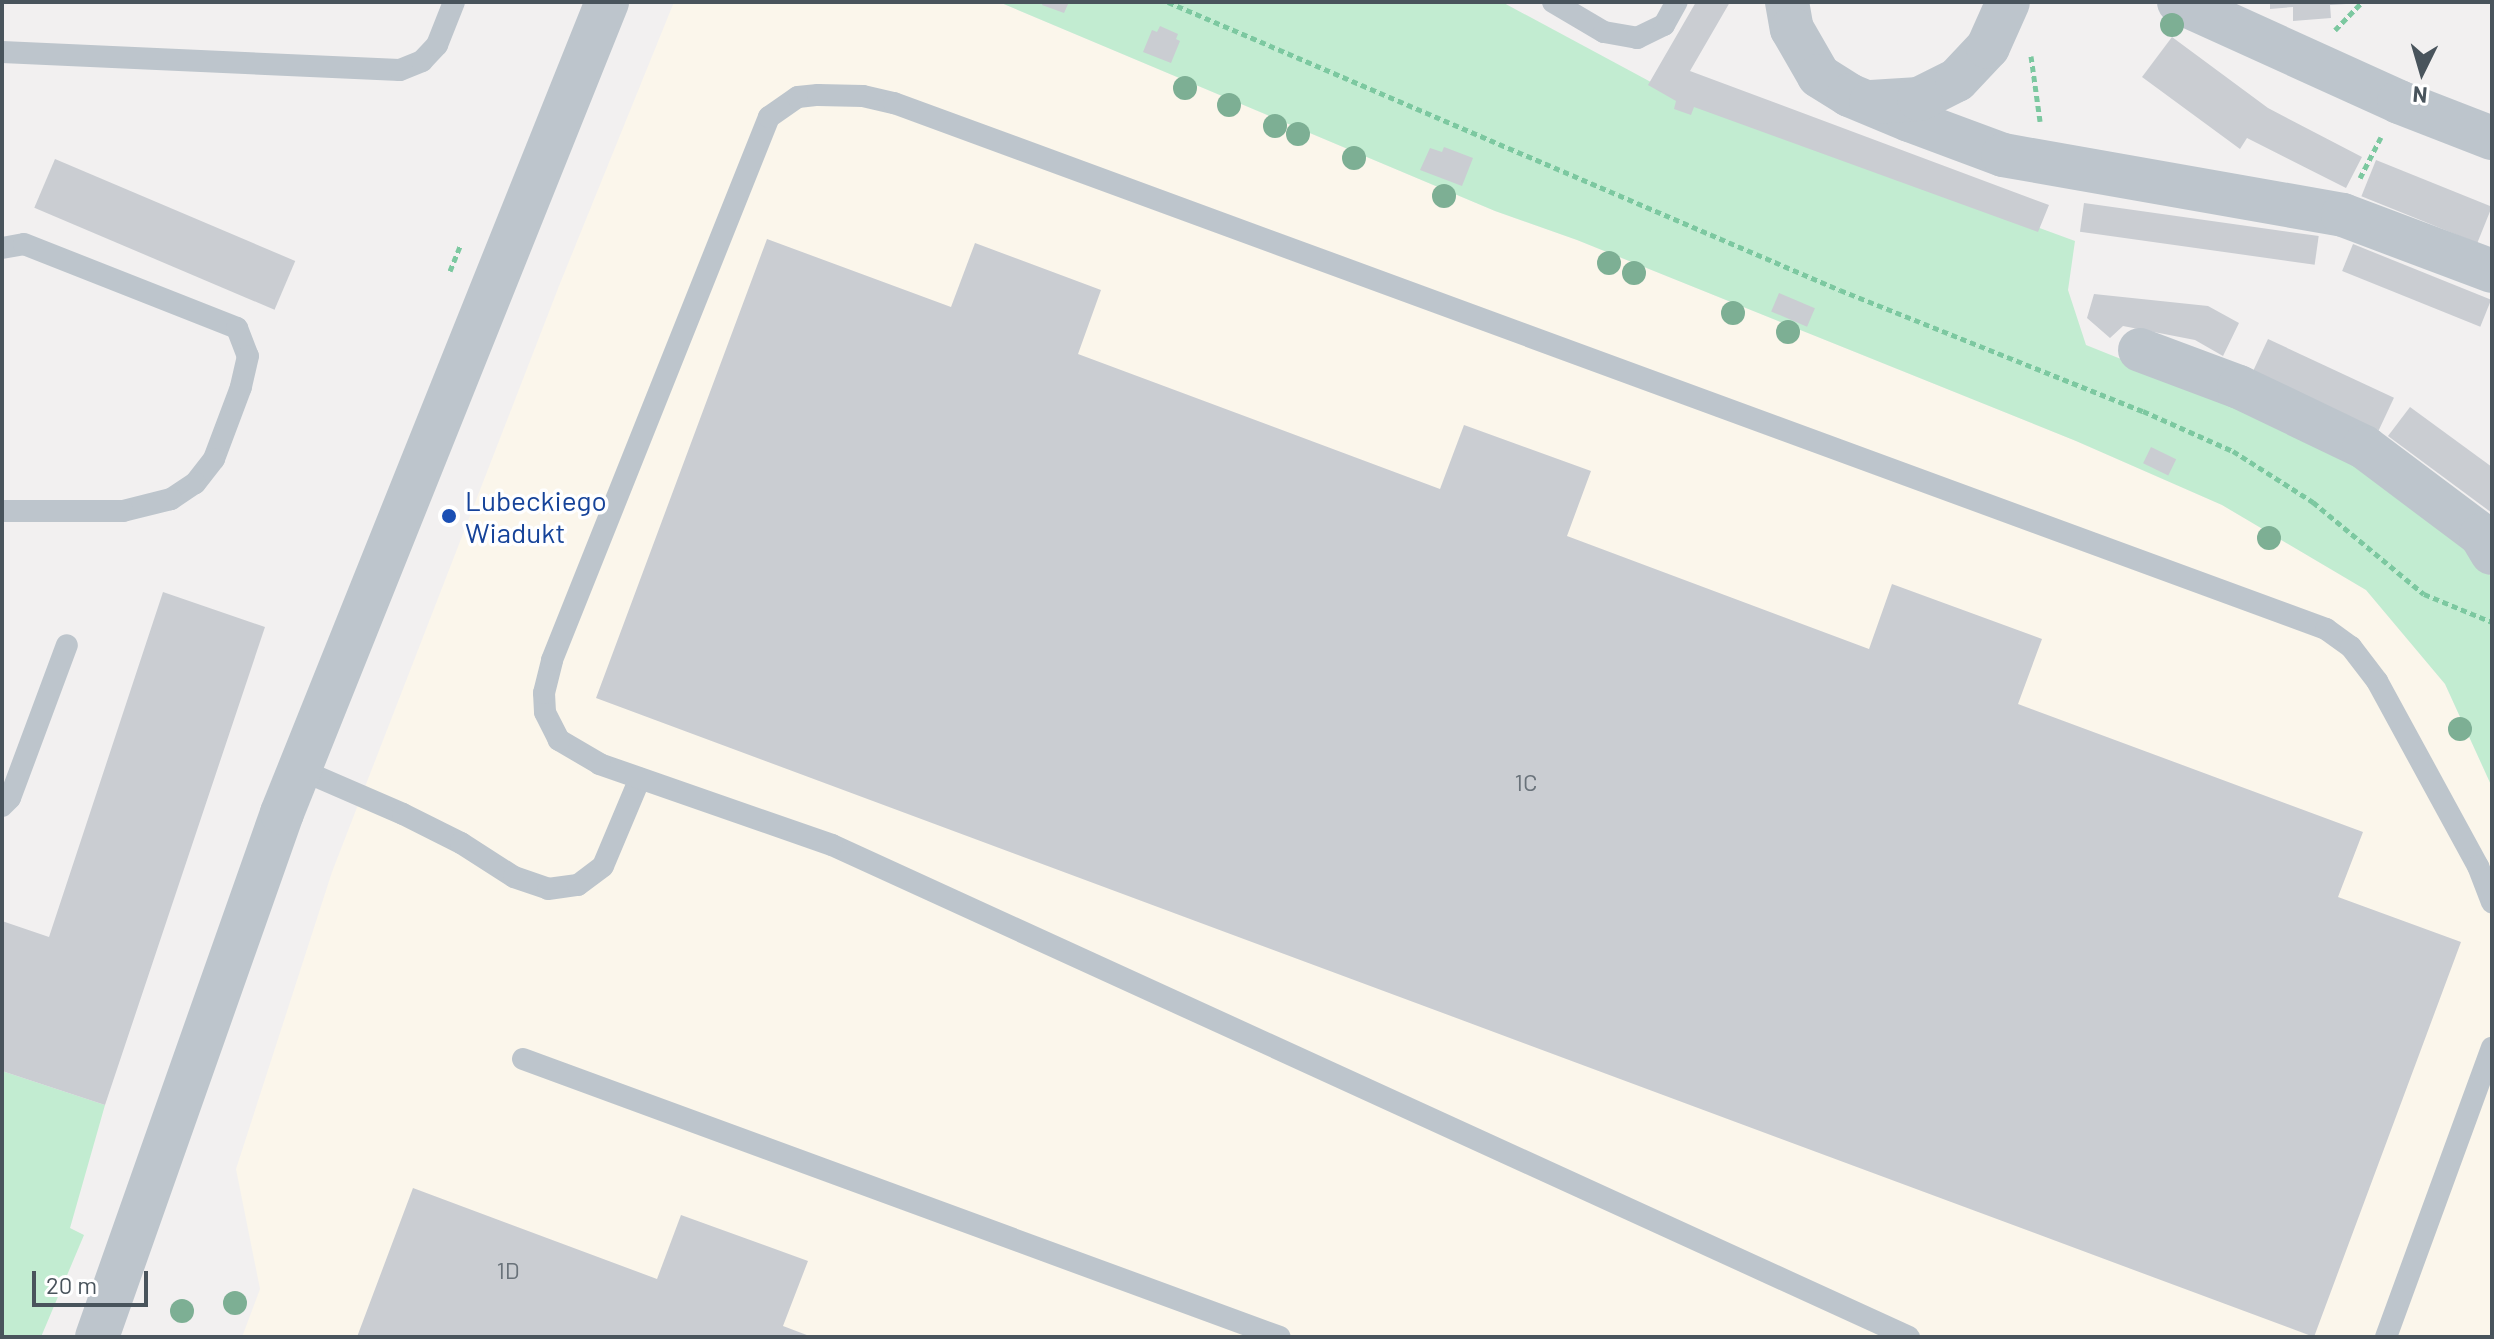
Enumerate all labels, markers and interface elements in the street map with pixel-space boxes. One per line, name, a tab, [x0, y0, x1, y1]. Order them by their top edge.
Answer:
north arrow	[2382, 32, 2462, 112]
text: N	[2411, 82, 2428, 109]
place label: Lubeckiego Wiadukt	[465, 483, 607, 549]
marker: Lubeckiego Wiadukt	[440, 507, 458, 525]
house number: 1C	[1515, 768, 1537, 796]
scale bar	[36, 1255, 152, 1305]
house number: 1D	[496, 1256, 520, 1284]
text: 20 m	[46, 1270, 97, 1299]

